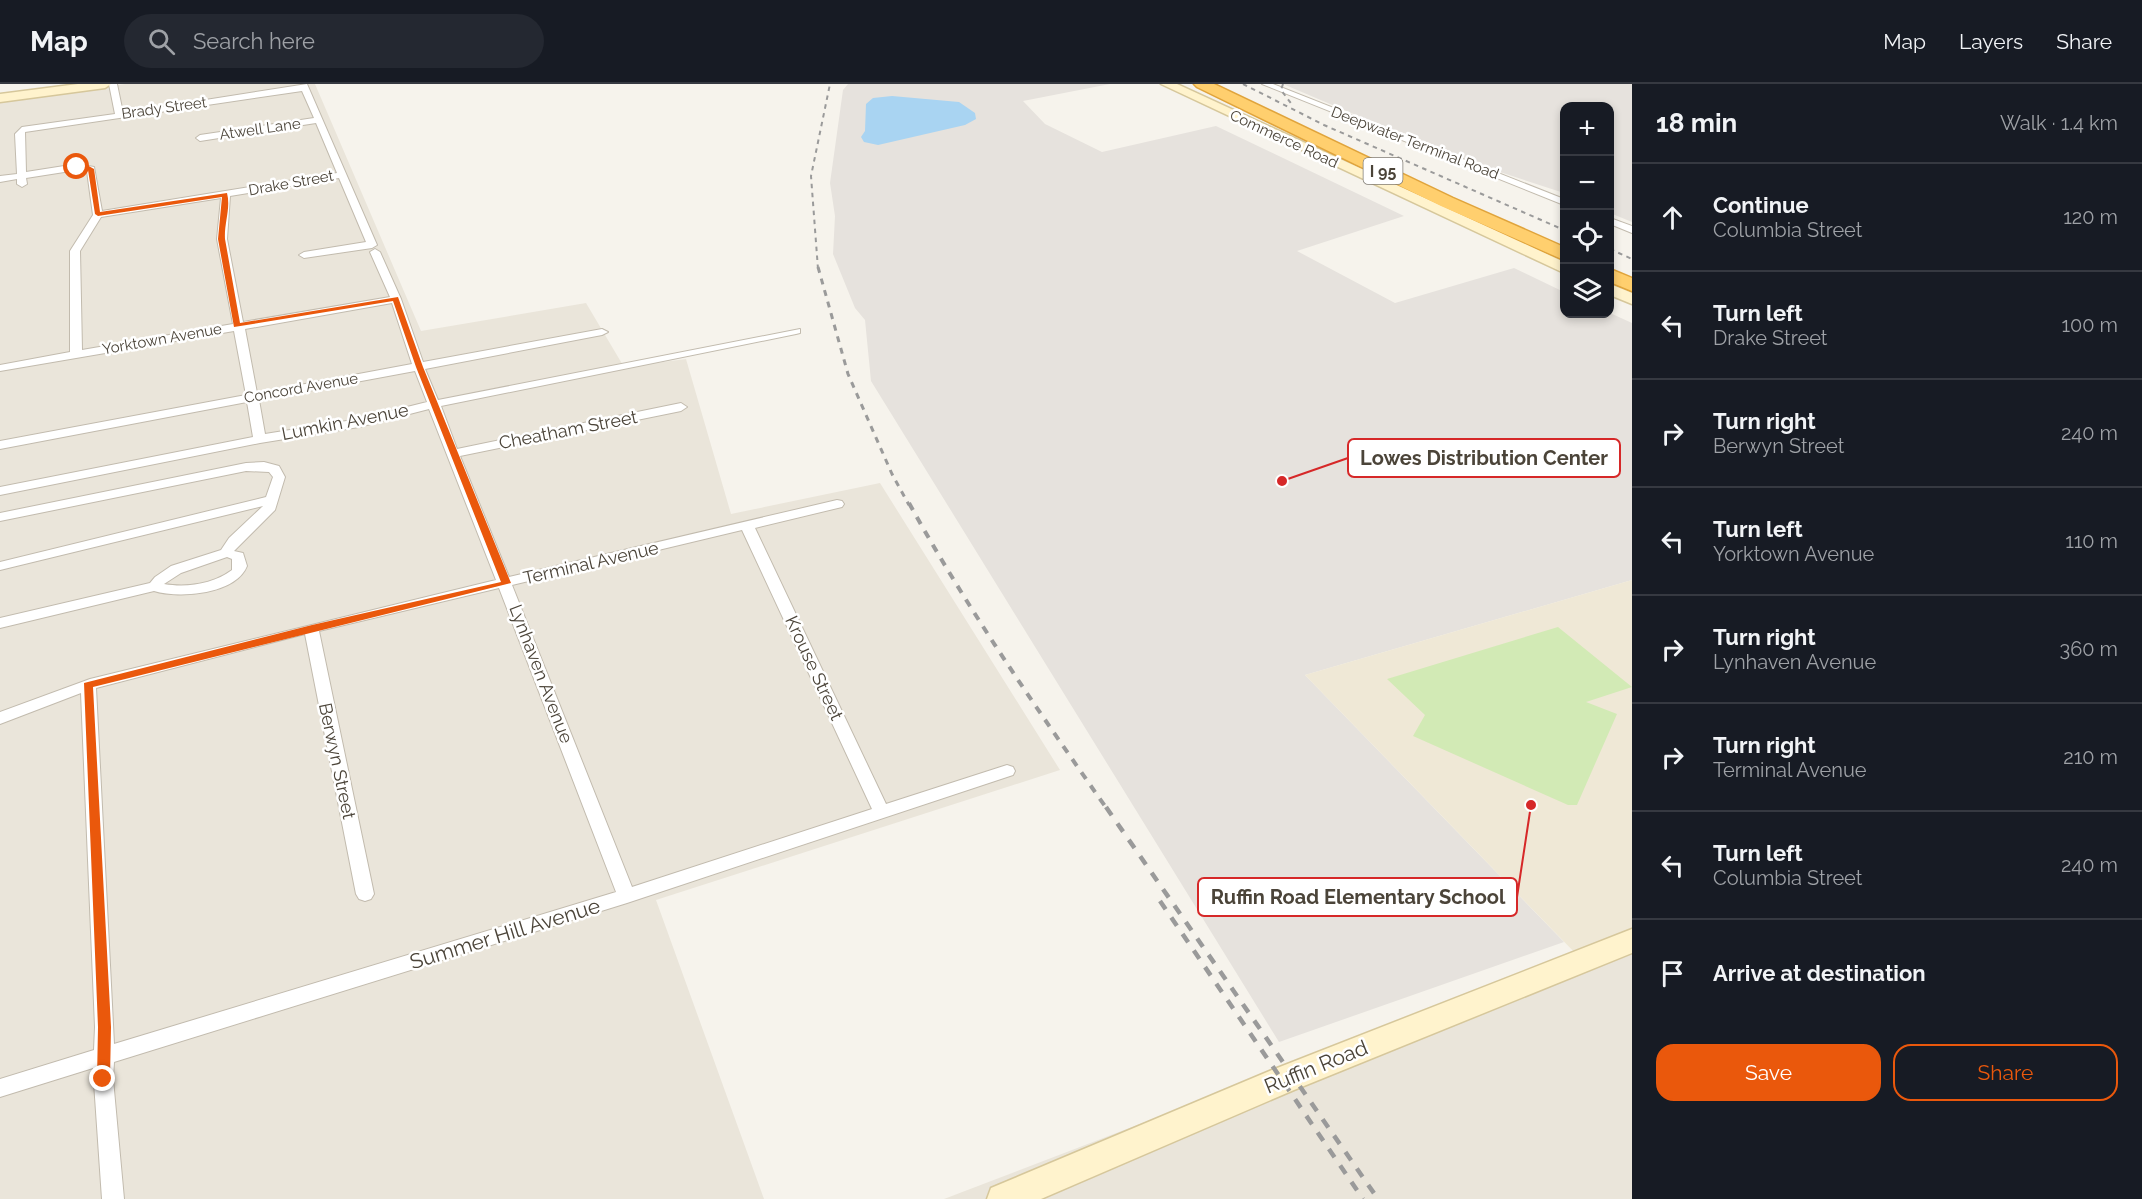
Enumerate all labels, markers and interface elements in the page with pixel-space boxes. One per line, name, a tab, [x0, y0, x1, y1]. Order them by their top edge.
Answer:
search box	[124, 14, 544, 68]
text: Map	[30, 25, 88, 58]
icon: search	[145, 25, 178, 58]
text: Search here	[193, 28, 315, 54]
text: Map	[1883, 29, 1926, 54]
text: Layers	[1959, 29, 2023, 54]
text: Share	[2056, 29, 2112, 54]
street label: Brady Street	[120, 93, 208, 123]
map controls	[1560, 102, 1614, 318]
button: +	[1560, 102, 1614, 156]
street label: Deepwater Terminal Road	[1328, 103, 1502, 183]
street label: Commerce Road	[1227, 106, 1341, 172]
text: 18 min	[1656, 108, 1737, 138]
text: Walk · 1.4 km	[2000, 111, 2118, 135]
street label: Atwell Lane	[218, 114, 302, 144]
route start	[63, 153, 89, 179]
button: −	[1560, 156, 1614, 210]
road number: I 95	[1364, 158, 1402, 184]
street label: Drake Street	[247, 167, 335, 199]
text: Continue	[1713, 192, 1809, 218]
icon: ahead	[1656, 201, 1689, 234]
text: 120 m	[2063, 205, 2118, 229]
button: locate	[1560, 210, 1614, 264]
text: Columbia Street	[1713, 218, 1862, 242]
button: layers	[1560, 264, 1614, 318]
text: Turn left	[1713, 300, 1803, 326]
icon: left	[1656, 309, 1689, 342]
text: 100 m	[2061, 313, 2118, 337]
street label: Yorktown Avenue	[101, 320, 223, 358]
text: Drake Street	[1713, 326, 1828, 350]
street label: Concord Avenue	[243, 369, 360, 407]
street label: Lumkin Avenue	[280, 399, 411, 444]
street label: Cheatham Street	[497, 406, 639, 453]
text: Turn right	[1713, 408, 1816, 434]
icon: right	[1656, 417, 1689, 450]
text: 240 m	[2061, 421, 2118, 445]
text: Berwyn Street	[1713, 434, 1844, 458]
callout: Lowes Distribution Center	[1348, 439, 1620, 477]
text: Lowes Distribution Center	[1360, 446, 1608, 470]
text: Turn left	[1713, 516, 1803, 542]
icon: left	[1656, 525, 1689, 558]
text: 110 m	[2065, 529, 2118, 553]
street label: Terminal Avenue	[521, 537, 661, 588]
text: Yorktown Avenue	[1713, 542, 1874, 566]
street label: Lynhaven Avenue	[505, 602, 578, 747]
street label: Krouse Street	[781, 612, 848, 723]
text: Turn right	[1713, 624, 1816, 650]
icon: right	[1656, 633, 1689, 666]
text: 360 m	[2060, 637, 2118, 661]
text: Lynhaven Avenue	[1713, 650, 1876, 674]
street label: Berwyn Street	[315, 701, 360, 821]
text: Turn right	[1713, 732, 1816, 758]
icon: right	[1656, 741, 1689, 774]
text: 210 m	[2063, 745, 2118, 769]
text: Terminal Avenue	[1713, 758, 1867, 782]
text: Turn left	[1713, 840, 1803, 866]
icon: left	[1656, 849, 1689, 882]
text: 240 m	[2061, 853, 2118, 877]
text: Columbia Street	[1713, 866, 1862, 890]
callout: Ruffin Road Elementary School	[1198, 878, 1517, 916]
text: Ruffin Road Elementary School	[1211, 885, 1506, 909]
street label: Summer Hill Avenue	[407, 893, 603, 974]
icon: arrive	[1656, 957, 1689, 990]
text: Arrive at destination	[1713, 960, 1926, 986]
street label: Ruffin Road	[1260, 1034, 1371, 1099]
button: Save	[1656, 1044, 1881, 1101]
button: Share	[1893, 1044, 2118, 1101]
route end	[89, 1065, 115, 1091]

